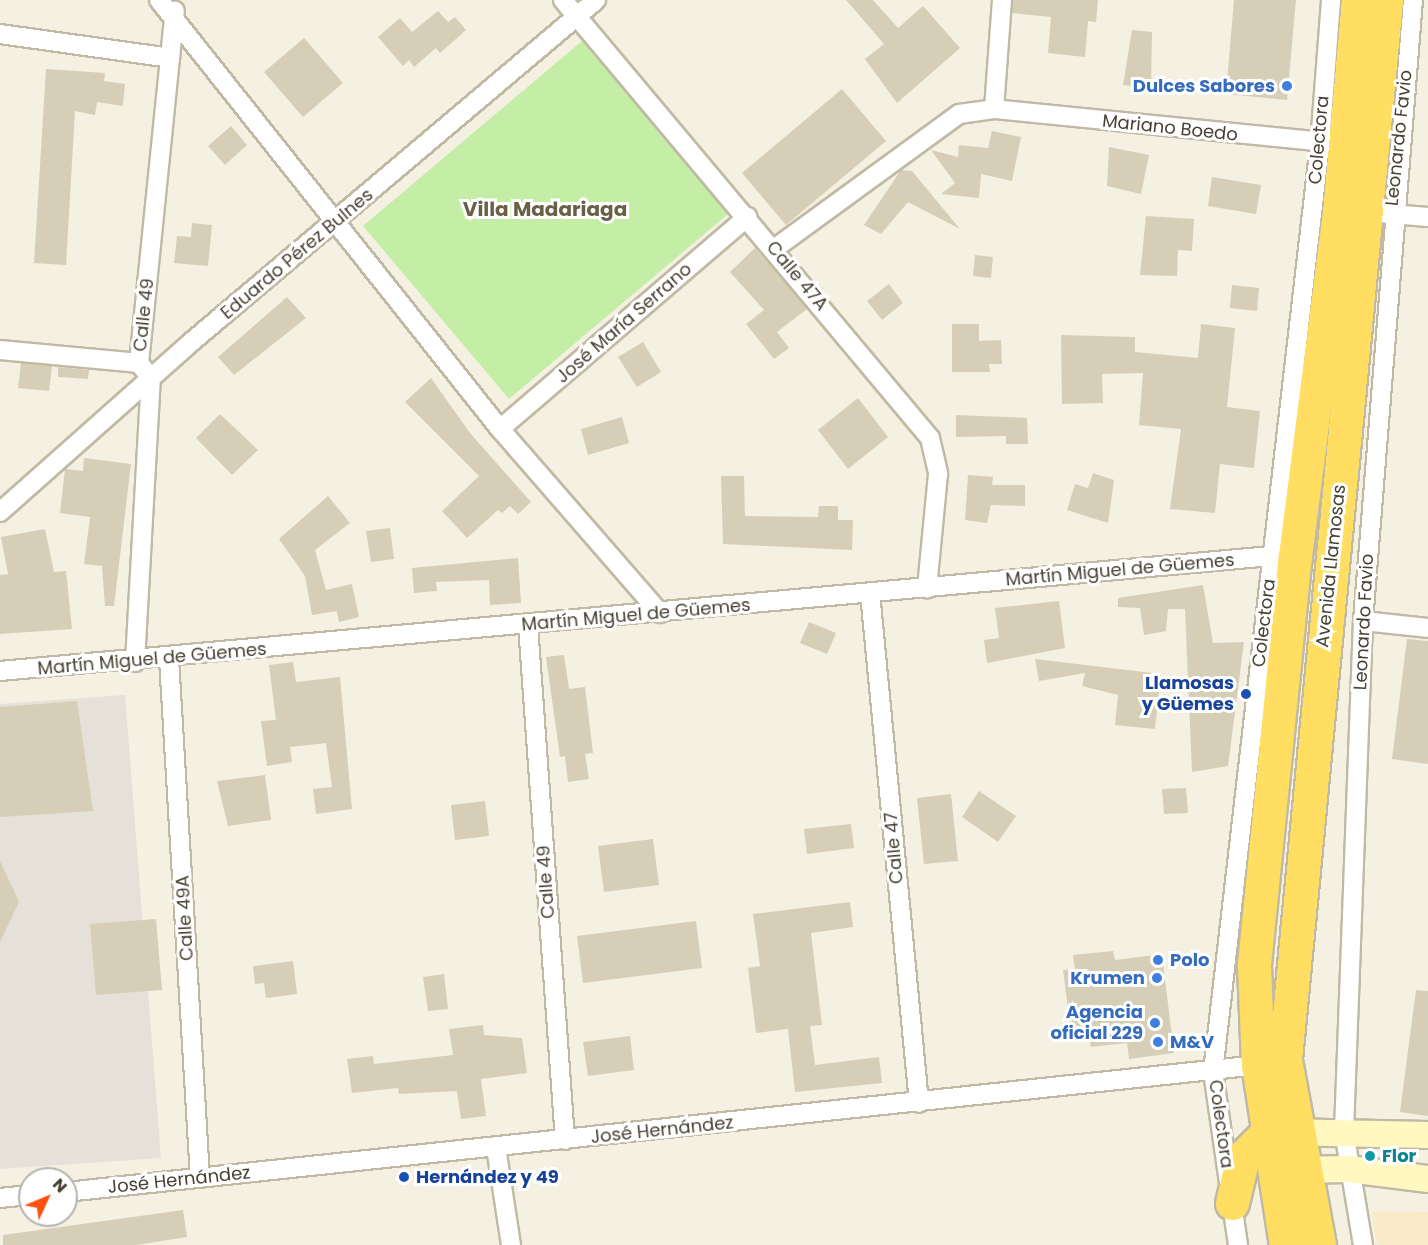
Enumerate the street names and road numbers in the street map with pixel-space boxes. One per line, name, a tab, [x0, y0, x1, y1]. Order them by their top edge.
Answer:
street label: Leonardo Favio	[1381, 69, 1417, 207]
street label: Colectora	[1304, 95, 1334, 185]
street label: Mariano Boedo	[1101, 110, 1239, 146]
street label: Eduardo Pérez Bulnes	[217, 184, 377, 324]
street label: Calle 47A	[762, 237, 832, 315]
street label: José María Serrano	[552, 258, 696, 388]
street label: Calle 49	[129, 277, 159, 353]
street label: Avenida Llamosas	[1312, 483, 1350, 649]
street label: Martín Miguel de Güemes	[1005, 549, 1235, 591]
street label: Leonardo Favio	[1350, 553, 1378, 691]
street label: Colectora	[1248, 578, 1280, 668]
street label: Martín Miguel de Güemes	[521, 594, 751, 636]
street label: Martín Miguel de Güemes	[37, 638, 267, 680]
street label: Calle 47	[880, 811, 908, 885]
street label: Calle 49	[533, 845, 559, 919]
street label: Calle 49A	[172, 875, 198, 961]
street label: Colectora	[1204, 1078, 1238, 1170]
street label: José Hernández	[590, 1112, 734, 1148]
street label: José Hernández	[107, 1162, 251, 1198]

